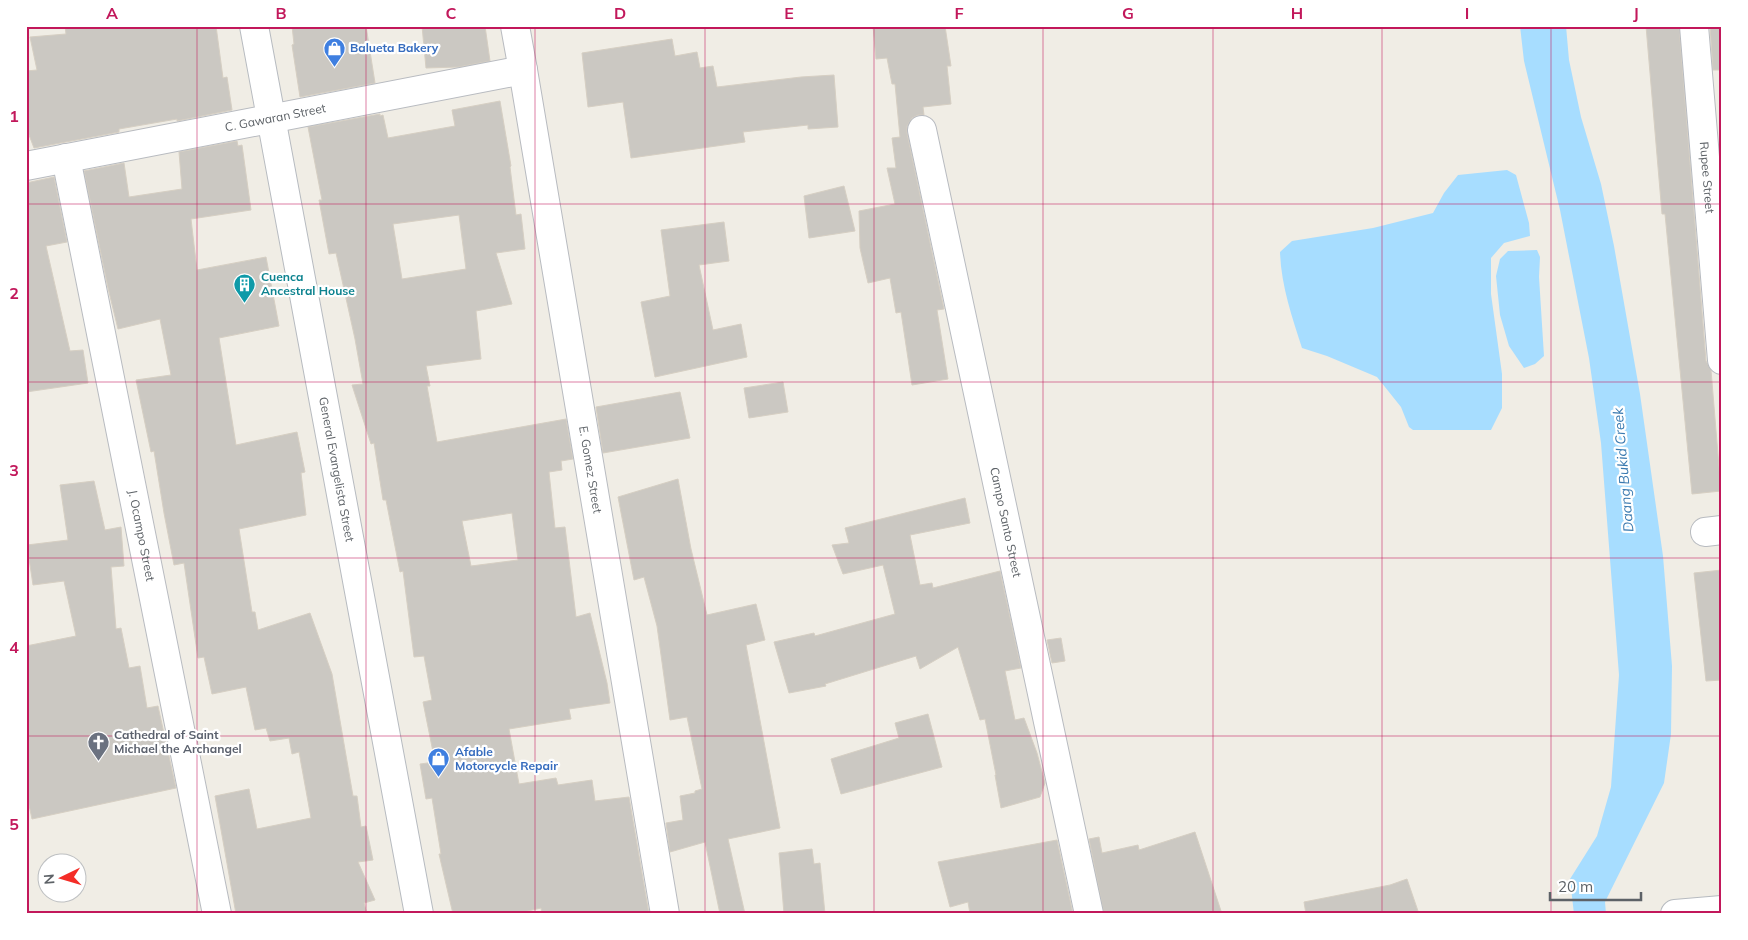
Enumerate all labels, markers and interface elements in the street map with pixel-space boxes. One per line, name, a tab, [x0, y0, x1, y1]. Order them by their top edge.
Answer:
text: A	[106, 3, 118, 23]
text: B	[275, 3, 287, 23]
text: C	[446, 3, 457, 23]
text: D	[614, 3, 626, 23]
text: E	[784, 3, 794, 23]
text: F	[954, 3, 964, 23]
text: G	[1122, 3, 1134, 23]
text: H	[1291, 3, 1303, 23]
text: I	[1465, 3, 1469, 23]
text: J	[1633, 3, 1639, 23]
shop icon: Balueta Bakery	[322, 36, 346, 67]
place label: Balueta Bakery	[350, 40, 439, 55]
street label: C. Gawaran Street	[224, 100, 327, 134]
text: 1	[9, 106, 19, 126]
street label: Rupee Street	[1697, 141, 1718, 214]
place label: Cuenca Ancestral House	[261, 269, 355, 298]
building icon: Cuenca Ancestral House	[233, 272, 257, 303]
text: 2	[9, 283, 19, 303]
street label: General Evangelista Street	[316, 396, 358, 543]
water label: Daang Bukid Creek	[1609, 406, 1637, 533]
street label: E. Gomez Street	[576, 425, 605, 514]
text: 3	[9, 460, 19, 480]
street label: Campo Santo Street	[987, 466, 1025, 578]
street label: J. Ocampo Street	[125, 488, 158, 583]
text: 4	[9, 637, 19, 657]
place label: Cathedral of Saint Michael the Archangel	[114, 727, 242, 756]
church icon: Cathedral of Saint Michael the Archangel	[86, 730, 110, 761]
place label: Afable Motorcycle Repair	[455, 744, 558, 773]
shop icon: Afable Motorcycle Repair	[427, 747, 451, 778]
text: 5	[9, 814, 19, 834]
north arrow	[38, 852, 88, 902]
scale bar	[1550, 870, 1642, 902]
text: N	[40, 873, 58, 885]
text: 20 m	[1558, 877, 1593, 896]

